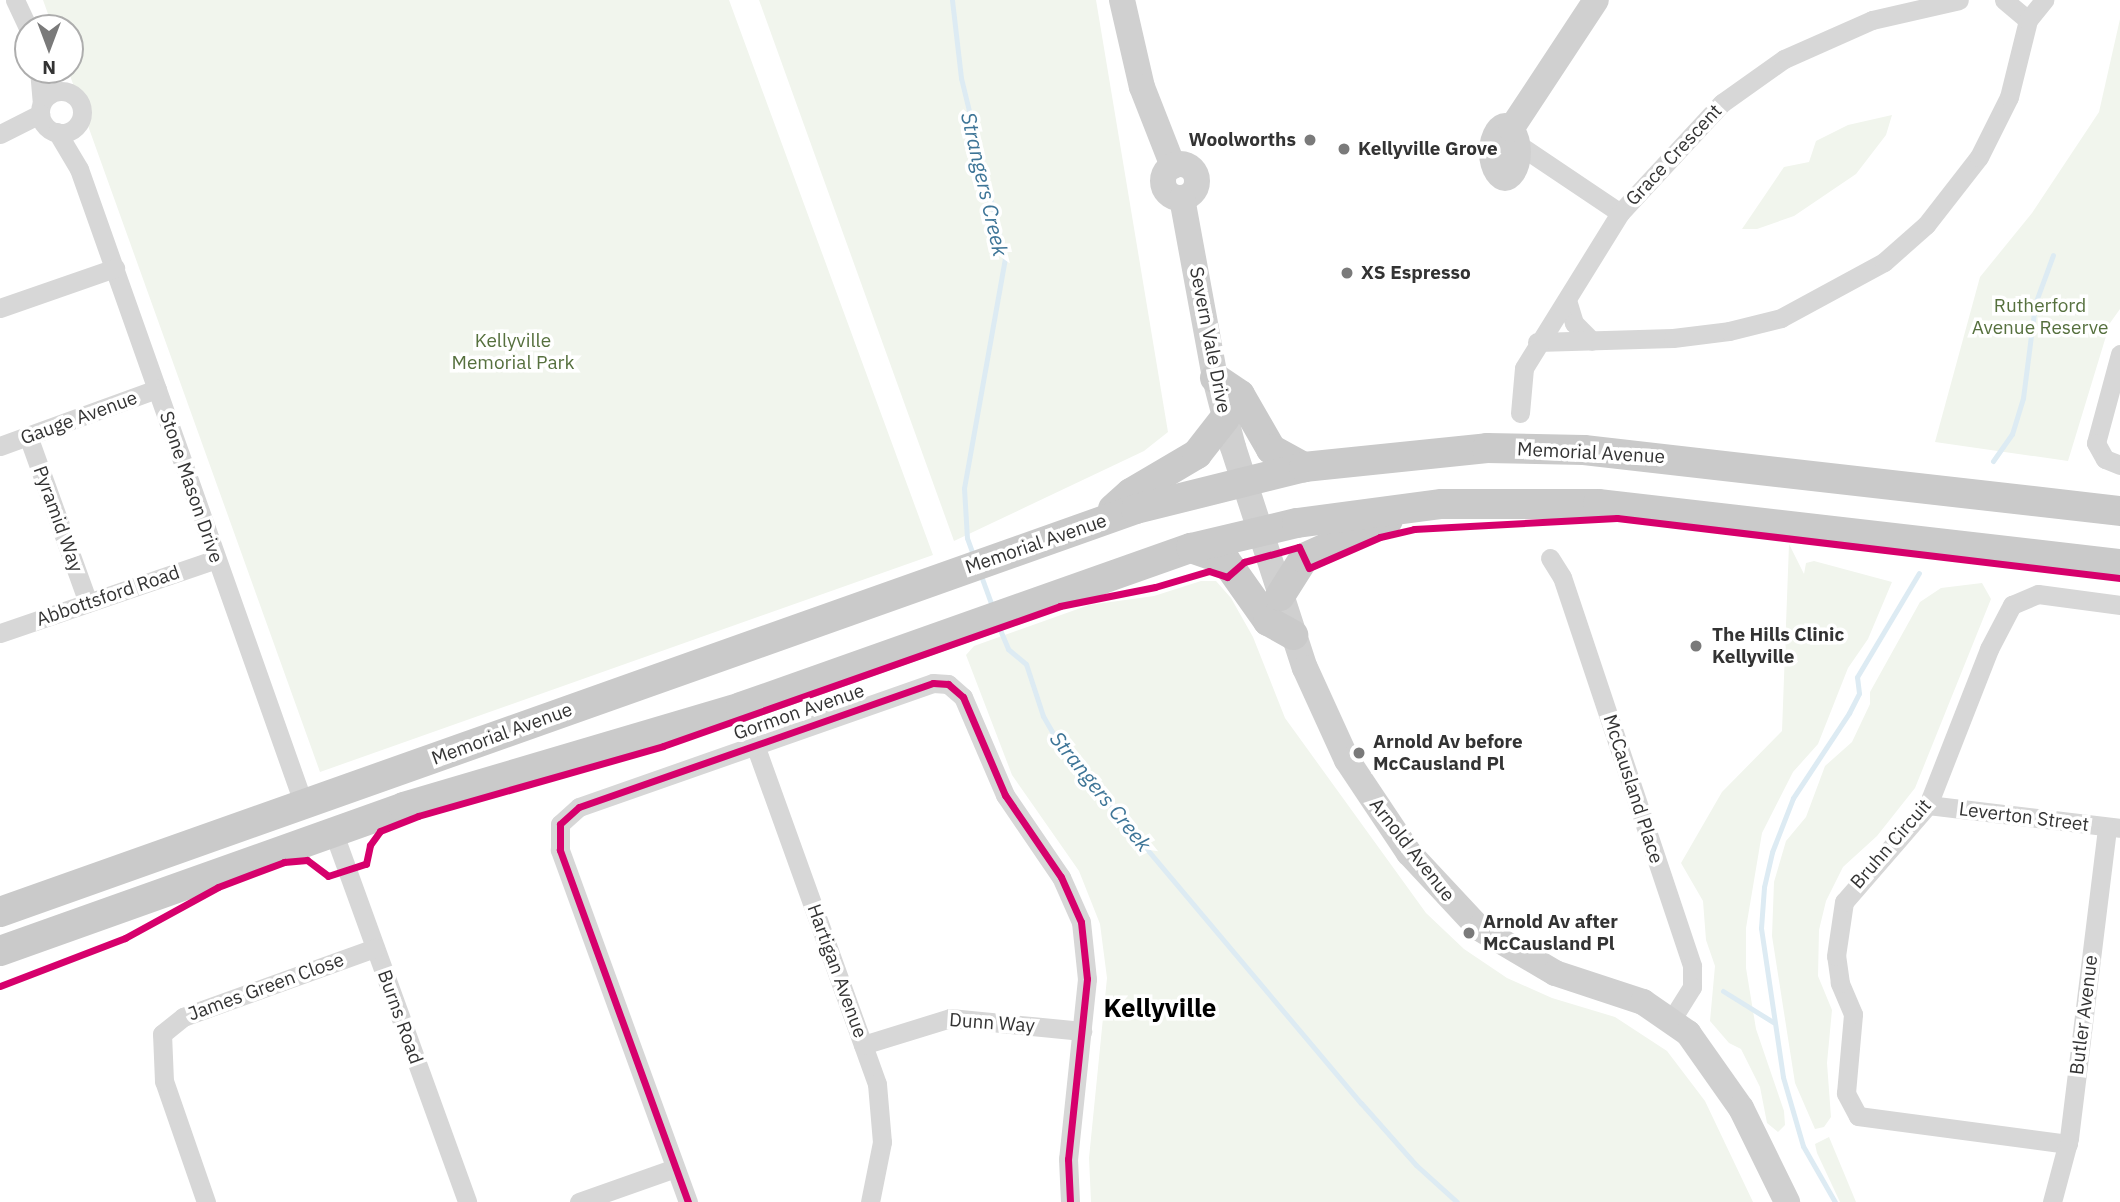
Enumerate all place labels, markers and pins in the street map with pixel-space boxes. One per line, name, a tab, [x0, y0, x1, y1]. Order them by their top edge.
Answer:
place label: Woolworths	[1188, 129, 1296, 151]
marker: Woolworths	[1302, 132, 1318, 148]
place label: Kellyville Grove	[1358, 138, 1498, 160]
marker: Kellyville Grove	[1336, 141, 1352, 157]
place label: XS Espresso	[1361, 262, 1471, 284]
marker: XS Espresso	[1339, 265, 1355, 281]
place label: The Hills Clinic Kellyville	[1712, 624, 1844, 668]
marker: The Hills Clinic Kellyville	[1686, 636, 1706, 656]
place label: Arnold Av before McCausland Pl	[1373, 731, 1523, 775]
marker: Arnold Av before McCausland Pl	[1351, 745, 1367, 761]
place label: Arnold Av after McCausland Pl	[1483, 911, 1618, 955]
marker: Arnold Av after McCausland Pl	[1461, 925, 1477, 941]

